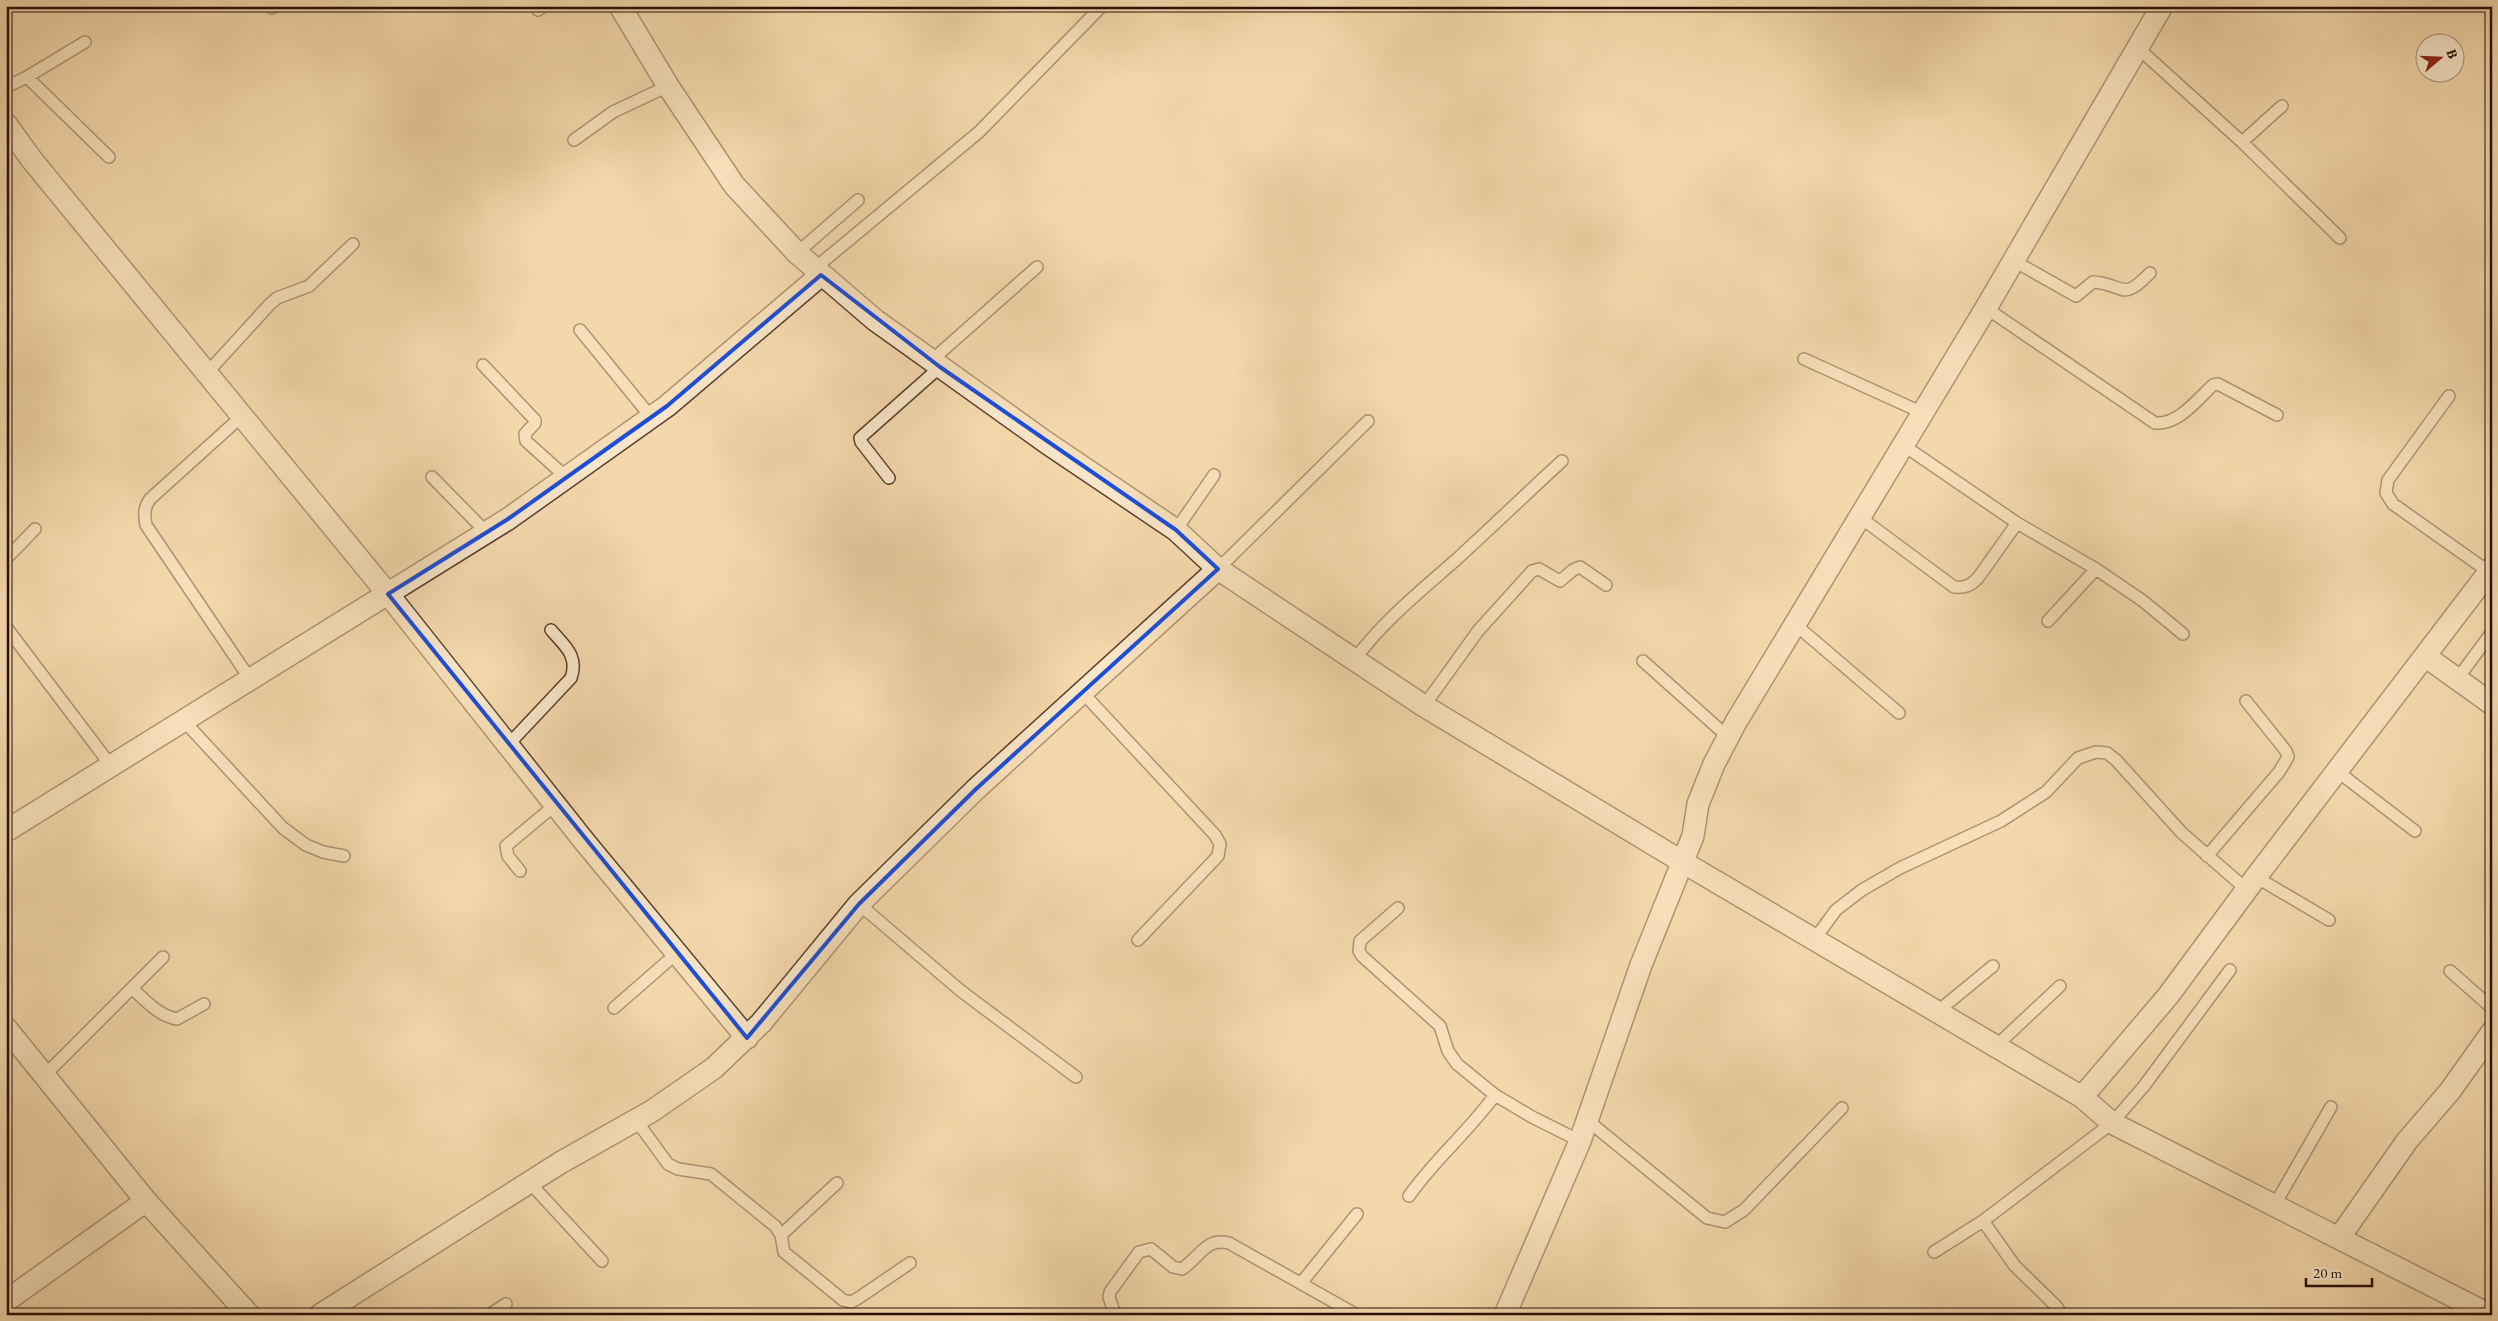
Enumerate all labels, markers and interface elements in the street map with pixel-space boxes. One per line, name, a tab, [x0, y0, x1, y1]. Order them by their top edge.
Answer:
north arrow	[2416, 32, 2466, 82]
text: B	[2442, 47, 2462, 61]
scale bar	[2306, 1256, 2372, 1288]
text: 20 m	[2313, 1263, 2342, 1282]

